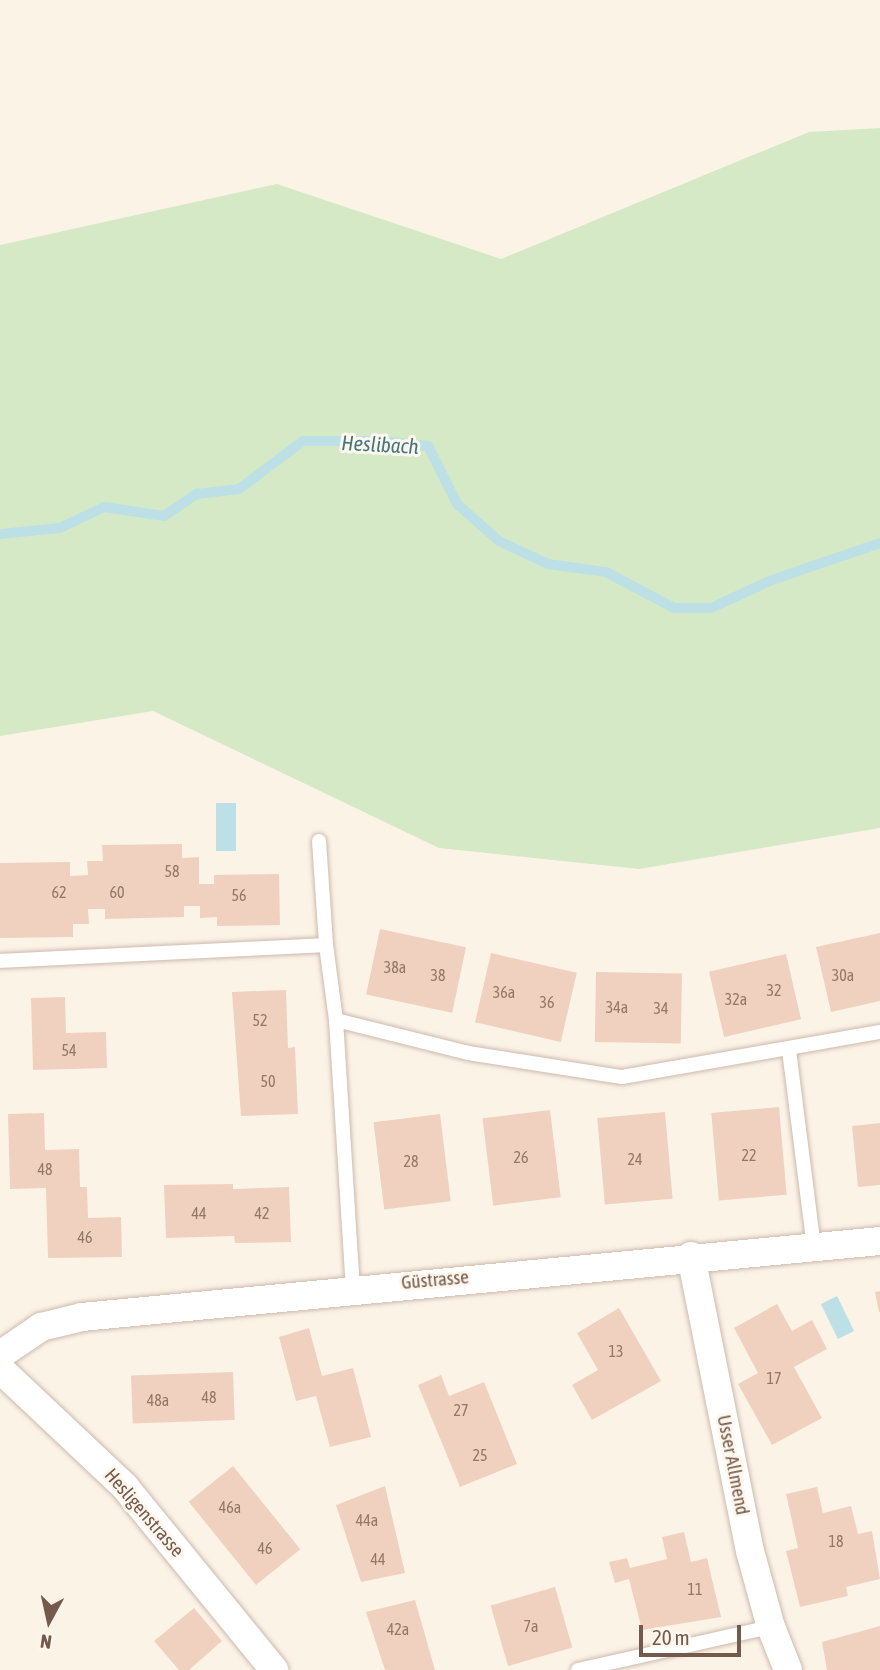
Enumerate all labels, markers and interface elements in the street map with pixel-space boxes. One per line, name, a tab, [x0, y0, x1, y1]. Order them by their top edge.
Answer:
water label: Heslibach	[341, 429, 419, 459]
house number: 58	[164, 861, 180, 881]
house number: 62	[51, 882, 67, 902]
house number: 60	[109, 882, 125, 902]
house number: 56	[231, 885, 247, 905]
house number: 38a	[384, 957, 406, 977]
house number: 38	[430, 965, 446, 985]
house number: 30a	[832, 965, 854, 985]
house number: 32	[766, 980, 782, 1000]
house number: 36a	[493, 982, 515, 1002]
house number: 32a	[725, 989, 747, 1009]
house number: 36	[539, 992, 555, 1012]
house number: 34a	[606, 997, 628, 1017]
house number: 34	[653, 998, 669, 1018]
house number: 52	[252, 1010, 268, 1030]
house number: 54	[61, 1040, 77, 1060]
house number: 50	[260, 1071, 276, 1091]
house number: 22	[741, 1145, 757, 1165]
house number: 26	[513, 1147, 529, 1167]
house number: 24	[627, 1149, 643, 1169]
house number: 28	[403, 1151, 419, 1171]
house number: 48	[37, 1159, 53, 1179]
house number: 44	[191, 1203, 207, 1223]
house number: 42	[254, 1203, 270, 1223]
house number: 46	[77, 1227, 93, 1247]
street label: Güstrasse	[400, 1266, 470, 1294]
house number: 13	[608, 1341, 624, 1361]
house number: 17	[766, 1368, 782, 1388]
house number: 48	[201, 1387, 217, 1407]
house number: 48a	[147, 1390, 169, 1410]
house number: 27	[453, 1400, 469, 1420]
street label: Usser Allmend	[712, 1413, 754, 1517]
house number: 25	[472, 1445, 488, 1465]
street label: Hesligenstrasse	[99, 1464, 189, 1562]
house number: 46a	[219, 1497, 241, 1517]
house number: 44a	[356, 1510, 378, 1530]
house number: 18	[828, 1531, 844, 1551]
house number: 46	[257, 1538, 273, 1558]
house number: 44	[370, 1549, 386, 1569]
house number: 11	[687, 1579, 703, 1599]
north arrow	[14, 1586, 84, 1656]
scale bar	[642, 1610, 744, 1654]
house number: 7a	[524, 1616, 538, 1636]
house number: 42a	[387, 1619, 409, 1639]
text: 20 m	[652, 1625, 690, 1649]
text: N	[39, 1630, 53, 1653]

